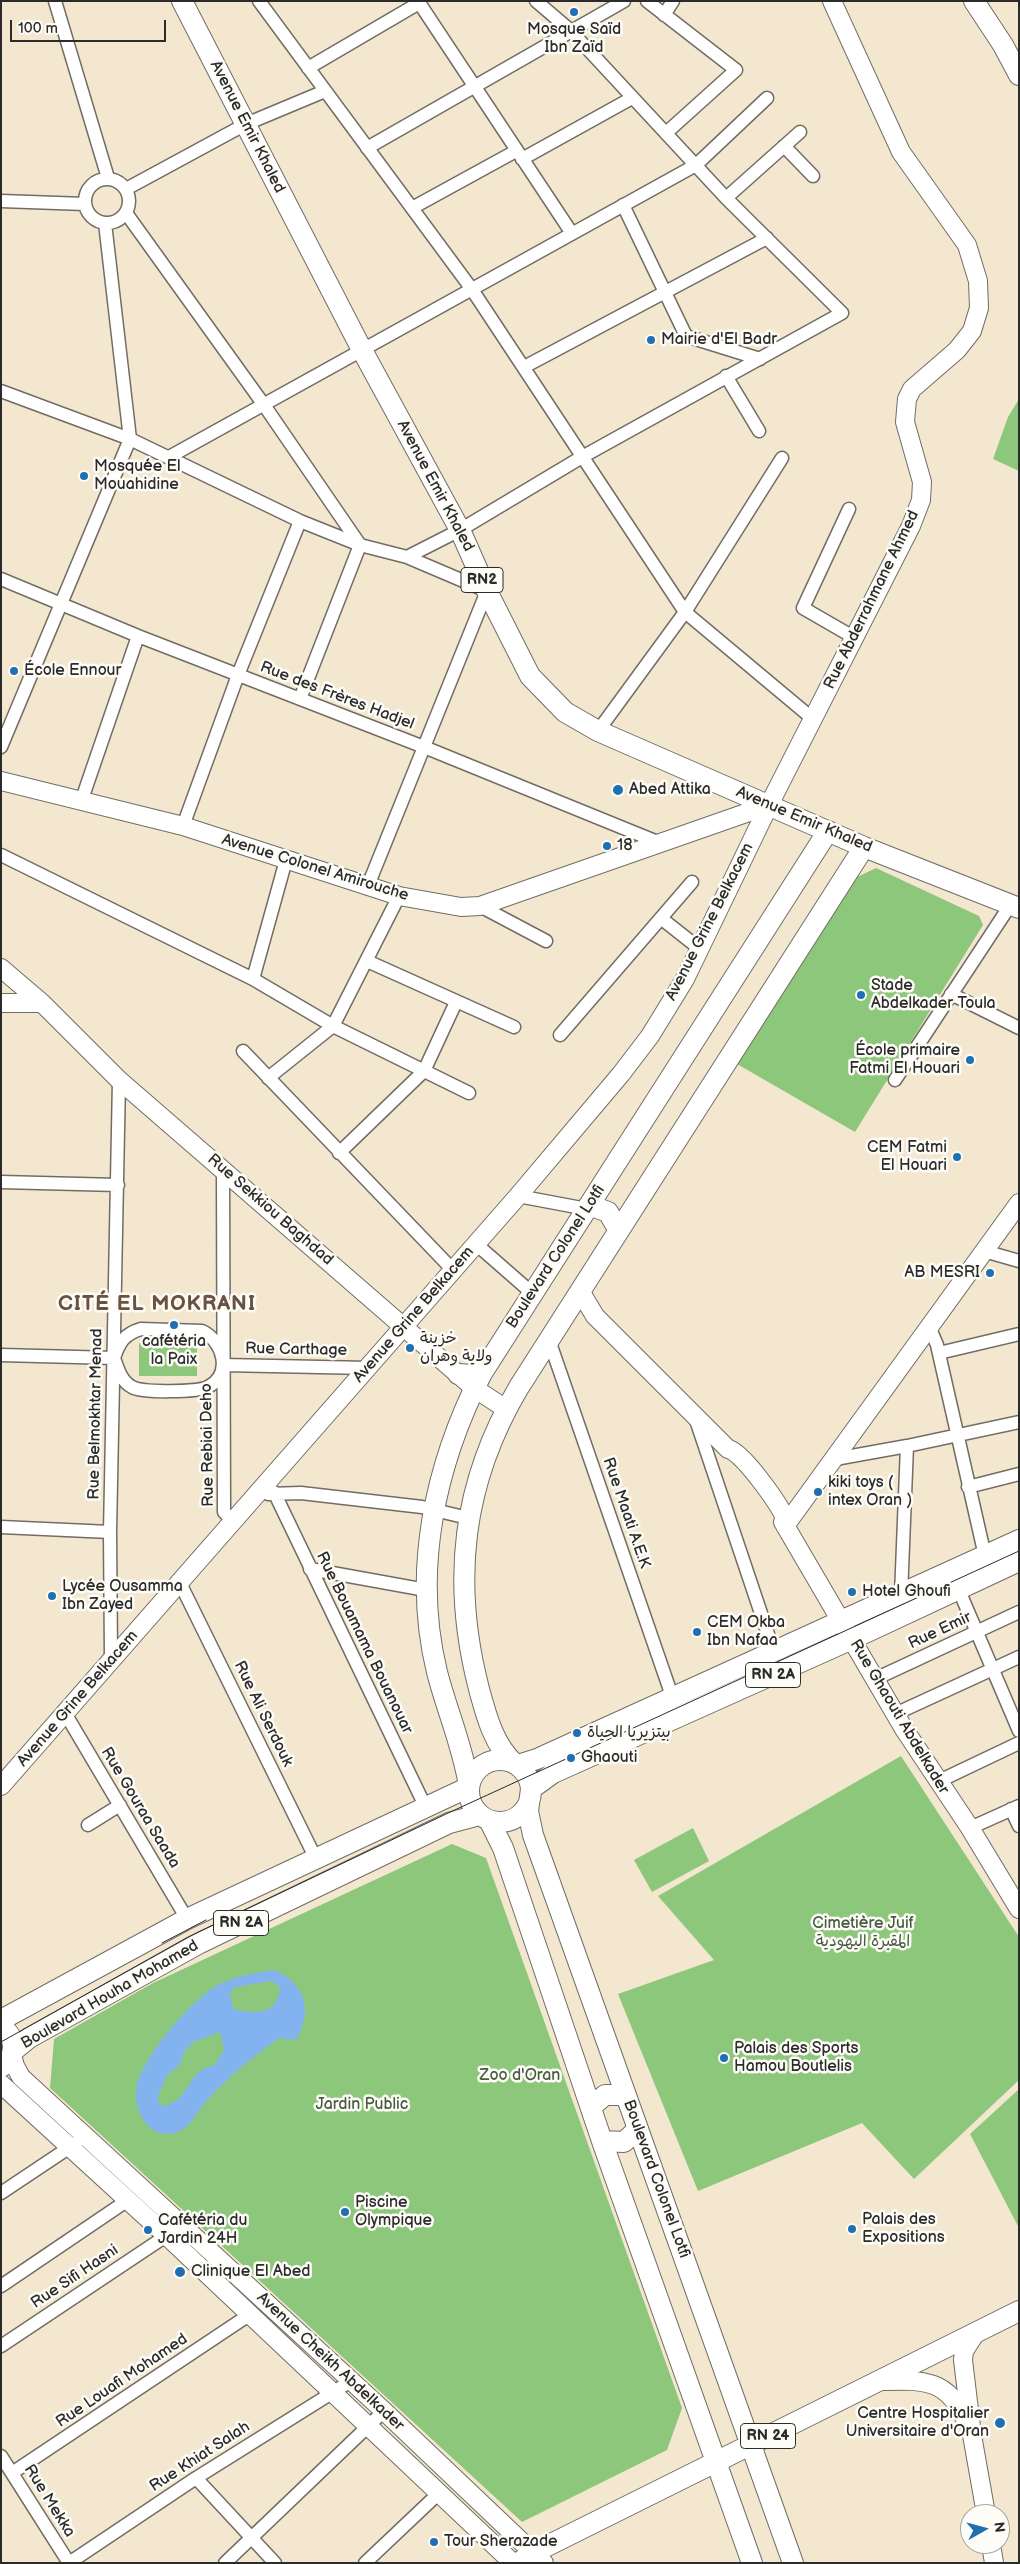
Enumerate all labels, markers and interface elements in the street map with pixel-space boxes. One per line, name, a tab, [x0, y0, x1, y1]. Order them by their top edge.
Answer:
marker: Mosque Saïd Ibn Zaïd	[568, 6, 580, 18]
scale bar	[12, 10, 169, 42]
text: 100 m	[18, 19, 58, 38]
place label: Mosque Saïd Ibn Zaïd	[527, 20, 621, 58]
street label: Avenue Emir Khaled	[205, 58, 289, 196]
place label: Mairie d'El Badr	[661, 330, 777, 350]
marker: Mairie d'El Badr	[645, 334, 657, 346]
street label: Avenue Emir Khaled	[392, 417, 478, 555]
place label: Mosquée El Mouahidine	[94, 457, 181, 495]
marker: Mosquée El Mouahidine	[78, 470, 90, 482]
street label: Rue Abderrahmane Ahmed	[820, 508, 924, 692]
road number: RN2	[461, 568, 503, 592]
street label: Rue des Frères Hadjel	[257, 658, 417, 734]
place label: École Ennour	[24, 661, 121, 681]
marker: École Ennour	[8, 665, 20, 677]
place label: Abed Attika	[629, 780, 711, 800]
marker: Abed Attika	[611, 783, 625, 797]
street label: Avenue Emir Khaled	[733, 783, 875, 857]
street label: Avenue Colonel Amirouche	[219, 830, 411, 906]
place label: 18	[617, 836, 633, 856]
marker: 18	[601, 840, 613, 852]
street label: Avenue Grine Belkacem	[662, 840, 758, 1004]
place label: Stade Abdelkader Toula	[871, 976, 996, 1014]
marker: Stade Abdelkader Toula	[855, 989, 867, 1001]
place label: École primaire Fatmi El Houari	[849, 1041, 960, 1079]
marker: École primaire Fatmi El Houari	[964, 1054, 976, 1066]
place label: CEM Fatmi El Houari	[867, 1138, 947, 1176]
street label: Rue Sekkiou Baghdad	[203, 1150, 337, 1270]
marker: CEM Fatmi El Houari	[951, 1151, 963, 1163]
street label: Boulevard Colonel Lotfi	[503, 1182, 609, 1332]
street label: Avenue Grine Belkacem	[350, 1243, 478, 1387]
place label: AB MESRI	[905, 1263, 980, 1283]
marker: AB MESRI	[984, 1267, 996, 1279]
district label: CITÉ EL MOKRANI	[56, 1292, 258, 1318]
marker: cafétéria la Paix	[168, 1319, 180, 1331]
street label: Rue Belmokhtar Menad	[85, 1328, 107, 1500]
place label: خزينة ولاية وهران	[420, 1329, 492, 1367]
place label: cafétéria la Paix	[142, 1332, 206, 1370]
street label: Rue Carthage	[245, 1340, 347, 1360]
marker: خزينة ولاية وهران	[404, 1342, 416, 1354]
street label: Rue Rebiai Deho	[197, 1383, 219, 1507]
street label: Rue Maati A.E.K	[598, 1455, 654, 1571]
place label: kiki toys ( intex Oran )	[828, 1473, 912, 1511]
marker: kiki toys ( intex Oran )	[812, 1486, 824, 1498]
street label: Rue Bouamama Bouanouar	[311, 1549, 417, 1737]
place label: Lycée Ousamma Ibn Zayed	[62, 1577, 183, 1615]
place label: Hotel Ghoufi	[862, 1582, 951, 1602]
marker: Hotel Ghoufi	[846, 1586, 858, 1598]
marker: Lycée Ousamma Ibn Zayed	[46, 1590, 58, 1602]
street label: Rue Emir	[905, 1608, 975, 1654]
place label: CEM Okba Ibn Nafaa	[707, 1613, 785, 1651]
marker: CEM Okba Ibn Nafaa	[691, 1626, 703, 1638]
street label: Avenue Grine Belkacem	[14, 1627, 142, 1771]
street label: Rue Ghaouti Abdelkader	[845, 1636, 953, 1798]
street label: Rue Ali Serdouk	[229, 1658, 297, 1770]
road number: RN 2A	[746, 1662, 800, 1688]
place label: بيتزيريا الحياة	[587, 1723, 671, 1743]
marker: بيتزيريا الحياة	[571, 1727, 583, 1739]
street label: Rue Gouraa Saada	[96, 1744, 184, 1872]
place label: Ghaouti	[581, 1748, 637, 1768]
marker: Ghaouti	[565, 1752, 577, 1764]
road number: RN 2A	[214, 1910, 268, 1936]
park label: Cimetière Juif المقبرة اليهودية	[812, 1914, 914, 1952]
street label: Boulevard Houha Mohamed	[18, 1936, 202, 2054]
place label: Palais des Sports Hamou Boutlelis	[734, 2039, 859, 2077]
marker: Palais des Sports Hamou Boutlelis	[718, 2052, 730, 2064]
park label: Zoo d'Oran	[480, 2066, 560, 2086]
park label: Jardin Public	[316, 2095, 408, 2115]
street label: Boulevard Colonel Lotfi	[618, 2097, 694, 2261]
place label: Piscine Olympique	[355, 2193, 432, 2231]
marker: Piscine Olympique	[339, 2206, 351, 2218]
place label: Palais des Expositions	[862, 2210, 945, 2248]
place label: Cafétéria du Jardin 24H	[158, 2211, 247, 2249]
marker: Palais des Expositions	[846, 2223, 858, 2235]
marker: Cafétéria du Jardin 24H	[142, 2224, 154, 2236]
street label: Rue Sifi Hasni	[28, 2241, 122, 2313]
place label: Clinique El Abed	[191, 2262, 310, 2282]
marker: Clinique El Abed	[173, 2265, 187, 2279]
street label: Avenue Cheikh Abdelkader	[252, 2289, 408, 2435]
street label: Rue Louafi Mohamed	[53, 2330, 191, 2432]
place label: Centre Hospitalier Universitaire d'Oran	[846, 2404, 989, 2442]
marker: Centre Hospitalier Universitaire d'Oran	[993, 2416, 1007, 2430]
street label: Rue Khiat Salah	[146, 2418, 254, 2496]
road number: RN 24	[740, 2424, 796, 2448]
street label: Rue Mekka	[19, 2461, 79, 2541]
north arrow	[960, 2504, 1010, 2554]
text: N	[990, 2521, 1008, 2533]
place label: Tour Sherazade	[444, 2532, 558, 2552]
marker: Tour Sherazade	[428, 2536, 440, 2548]

